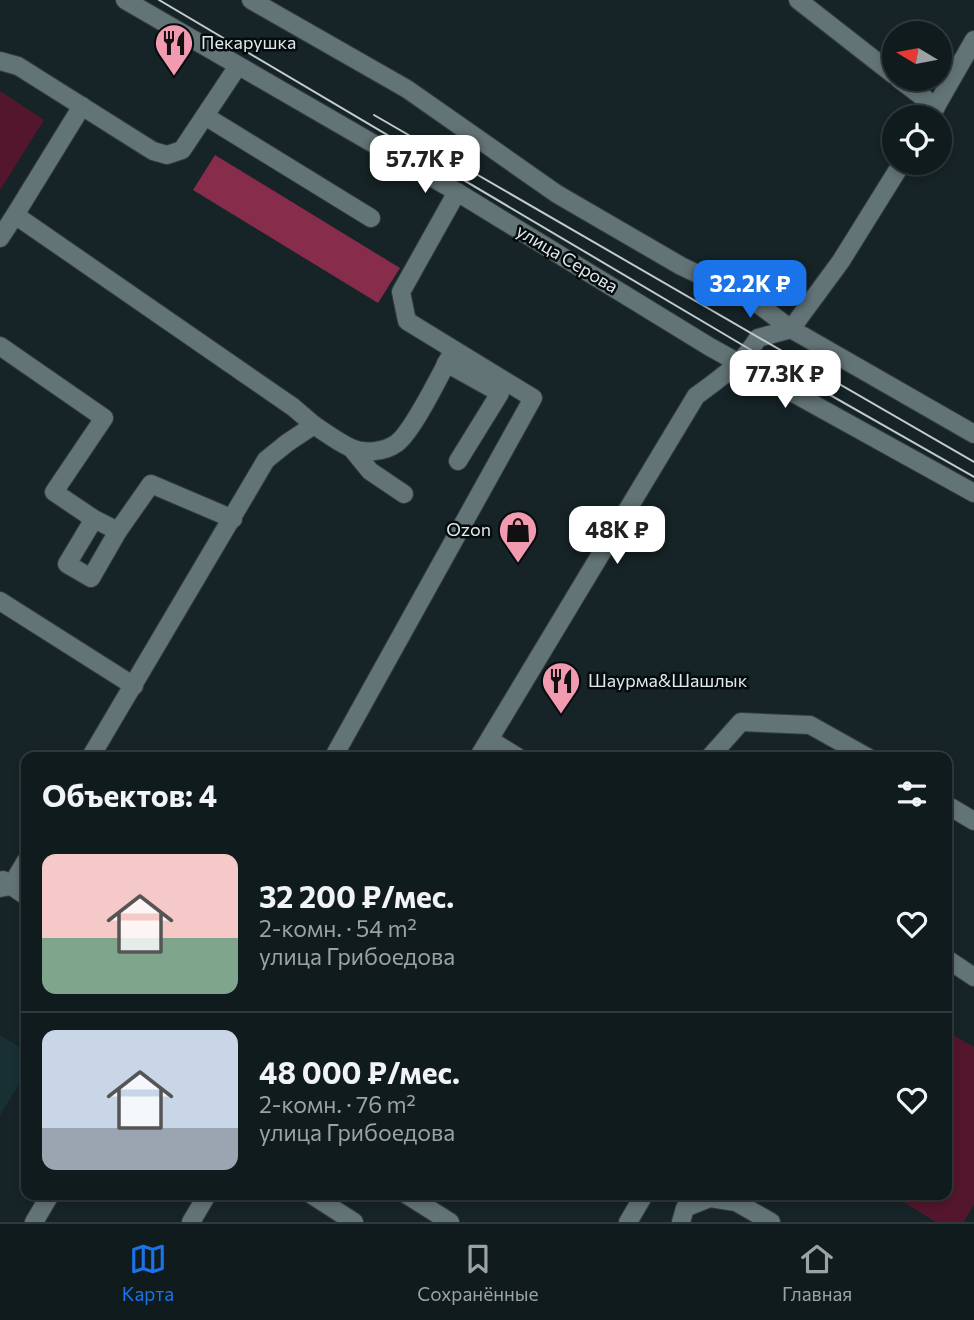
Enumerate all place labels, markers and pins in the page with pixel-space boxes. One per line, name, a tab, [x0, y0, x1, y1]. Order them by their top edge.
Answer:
restaurant icon: Пекарушка	[153, 22, 195, 77]
place label: Пекарушка	[201, 31, 296, 53]
pin: 57.7K ₽	[360, 136, 490, 195]
pin: 32.2K ₽	[685, 260, 815, 320]
pin: 77.3K ₽	[720, 350, 850, 410]
pin: 48K ₽	[568, 506, 666, 566]
shop icon: Ozon	[497, 509, 539, 564]
place label: Ozon	[446, 518, 491, 540]
restaurant icon: Шаурма&Шашлык	[540, 660, 582, 715]
place label: Шаурма&Шашлык	[588, 669, 748, 691]

